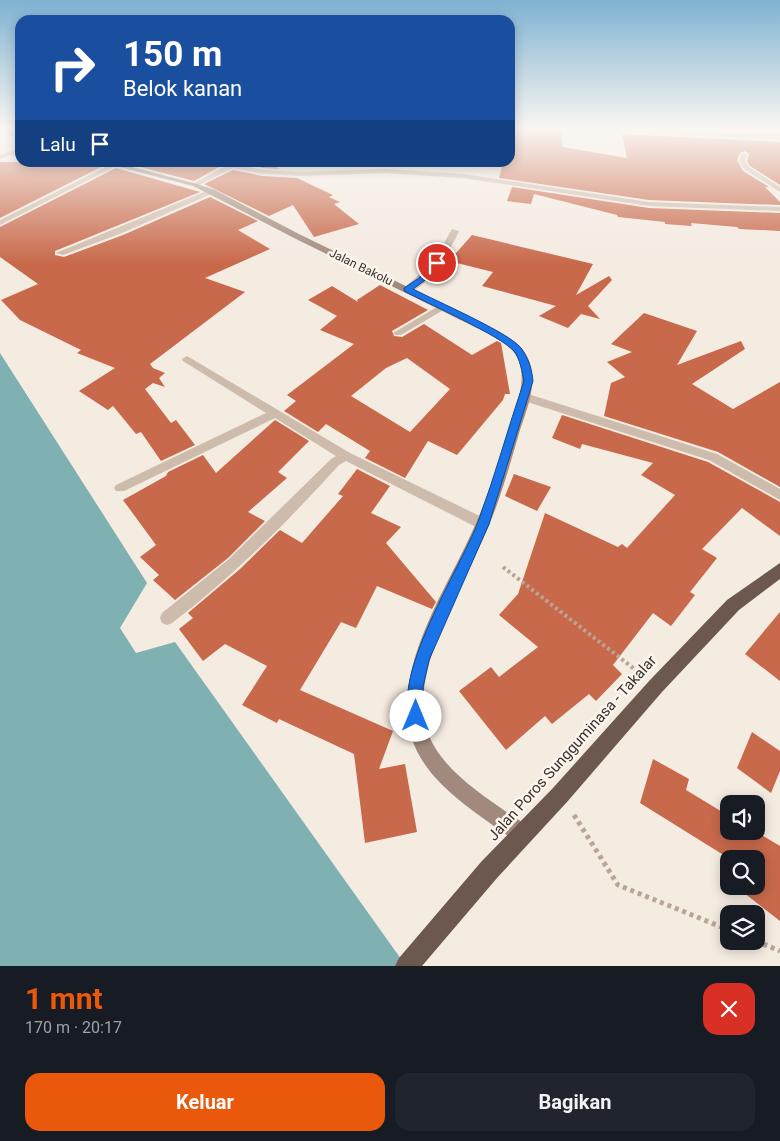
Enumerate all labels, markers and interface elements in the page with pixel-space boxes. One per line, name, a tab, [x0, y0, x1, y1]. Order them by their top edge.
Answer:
text: 150 m	[123, 34, 222, 75]
icon: right	[40, 35, 105, 100]
text: Belok kanan	[123, 76, 242, 101]
icon: arrive	[86, 130, 114, 158]
text: Lalu	[40, 133, 76, 156]
pin	[416, 242, 458, 284]
street label: Jalan Bakolu	[327, 246, 395, 288]
icon: arrive	[423, 249, 451, 277]
street label: Jalan Poros Sungguminasa - Takalar	[484, 652, 660, 844]
position arrow	[389, 689, 441, 741]
map controls	[720, 795, 765, 950]
button: sound	[720, 795, 765, 840]
button: search	[720, 850, 765, 895]
button: layers	[720, 905, 765, 950]
text: 1 mnt	[25, 981, 103, 1016]
button: close	[703, 983, 755, 1035]
text: 170 m · 20:17	[25, 1018, 122, 1037]
button: Keluar	[25, 1073, 385, 1131]
button: Bagikan	[395, 1073, 755, 1131]

